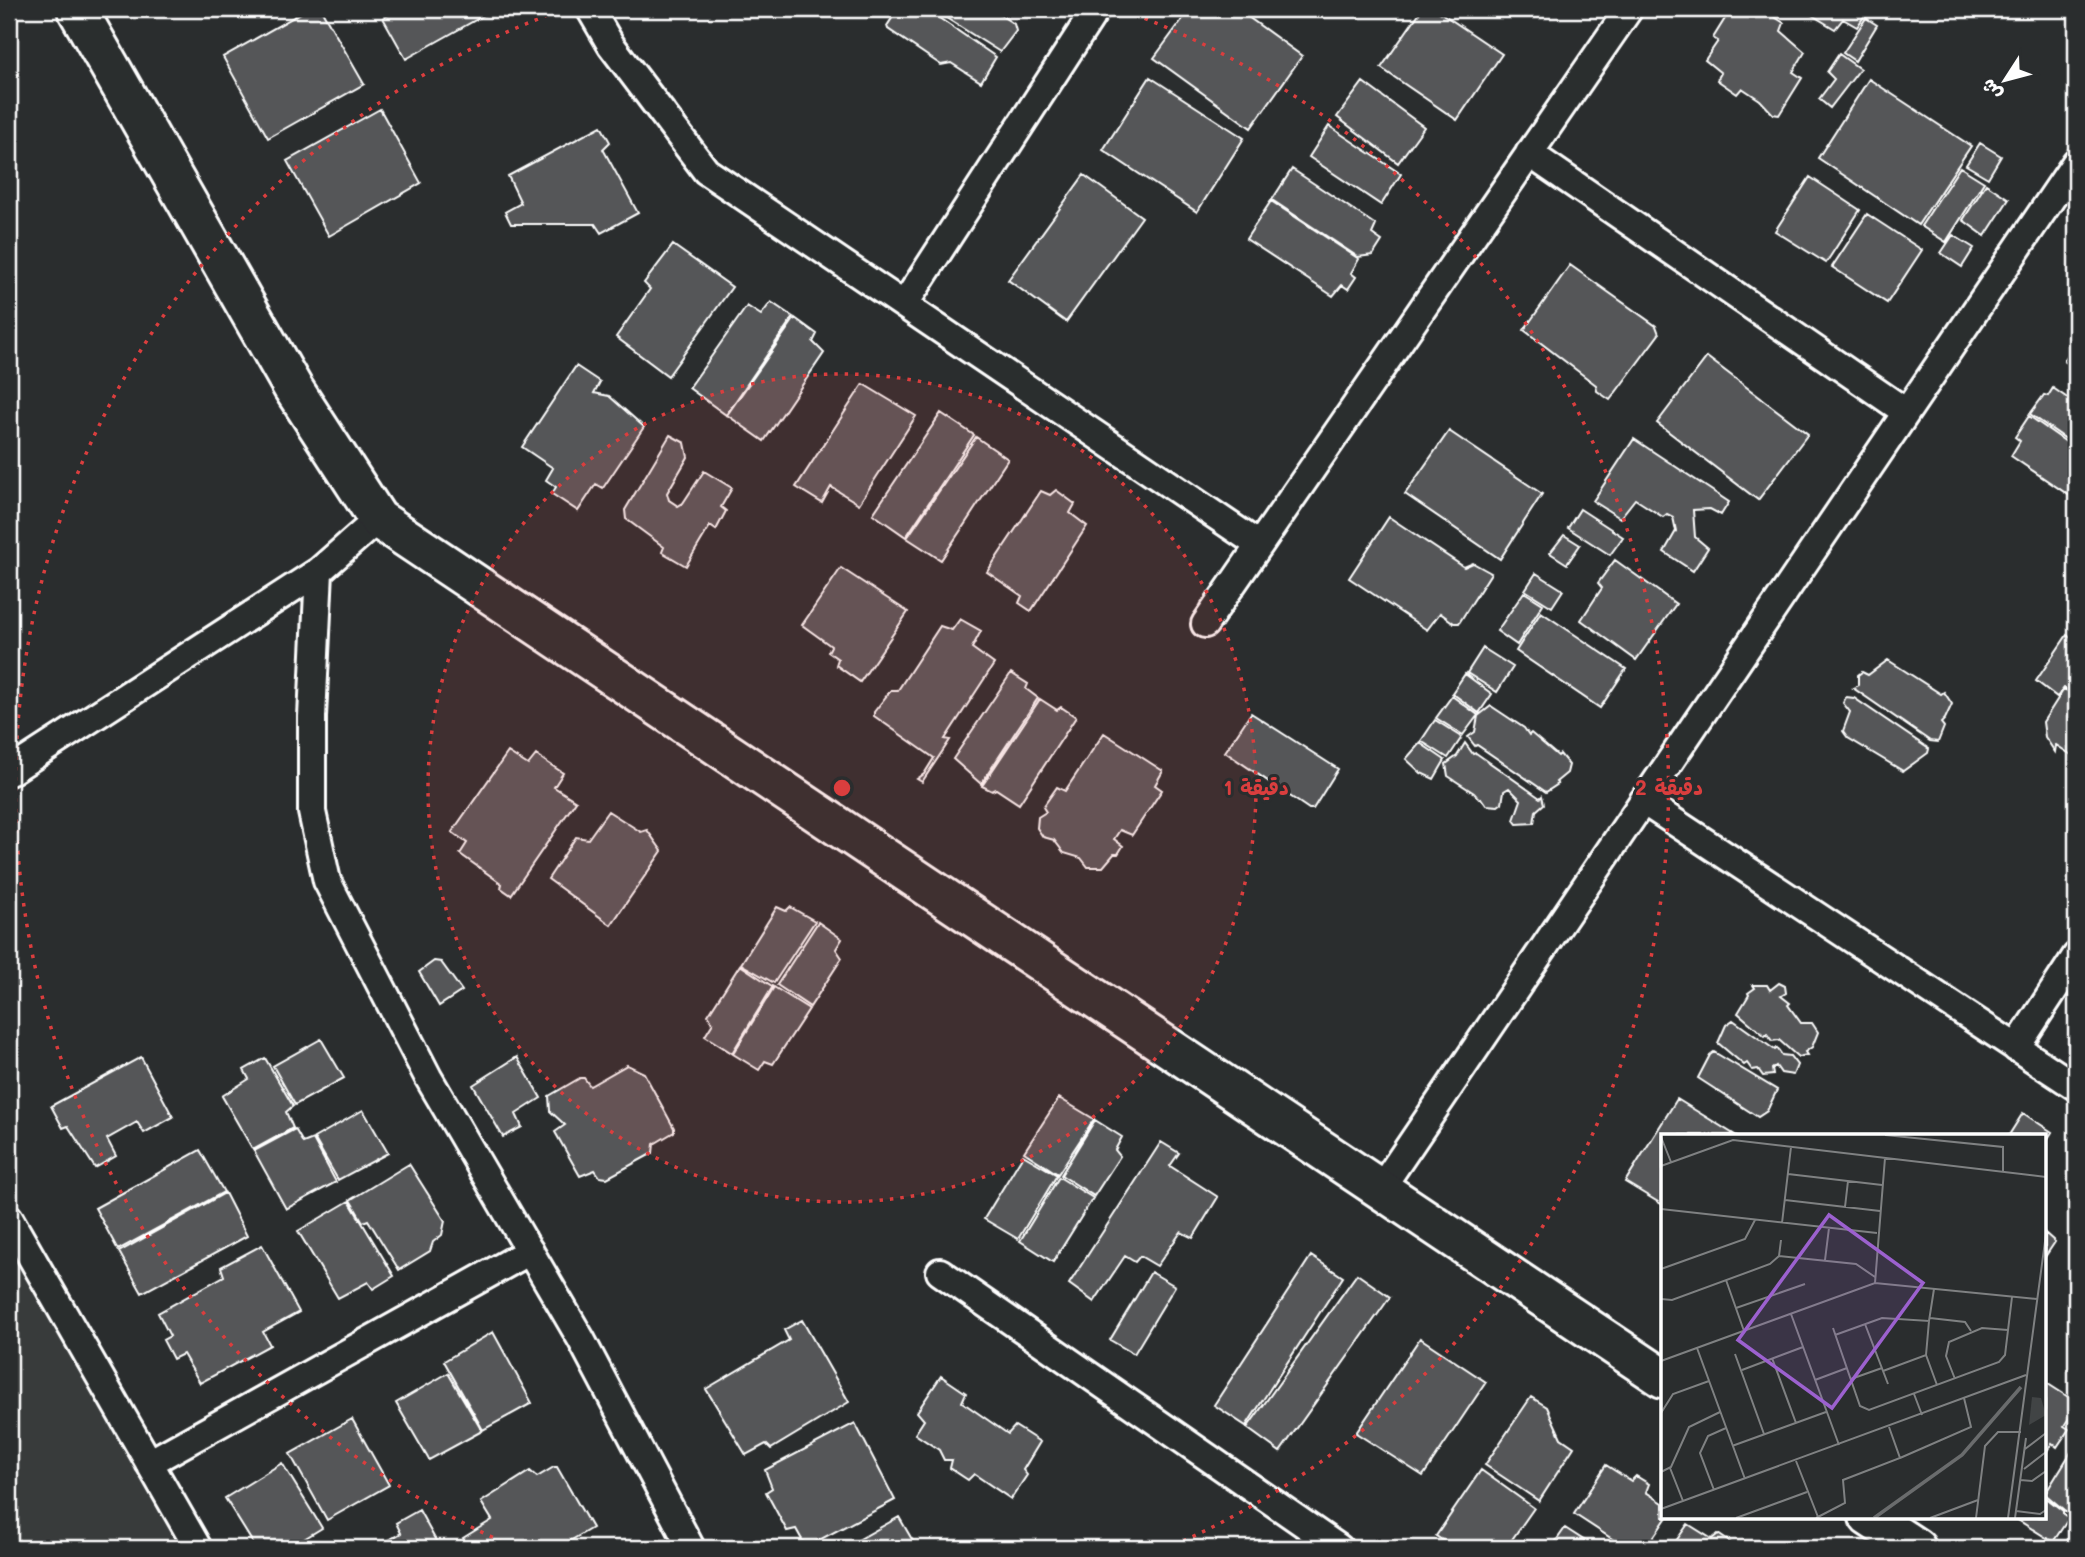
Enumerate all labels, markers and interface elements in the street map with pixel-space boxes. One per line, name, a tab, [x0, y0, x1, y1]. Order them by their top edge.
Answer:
north arrow	[1969, 46, 2039, 116]
text: ش	[1975, 74, 2007, 106]
text: 1 دقيقة	[1223, 773, 1289, 801]
text: 2 دقيقة	[1635, 773, 1703, 801]
centre of rings	[830, 776, 854, 800]
inset map	[1661, 1134, 2046, 1518]

